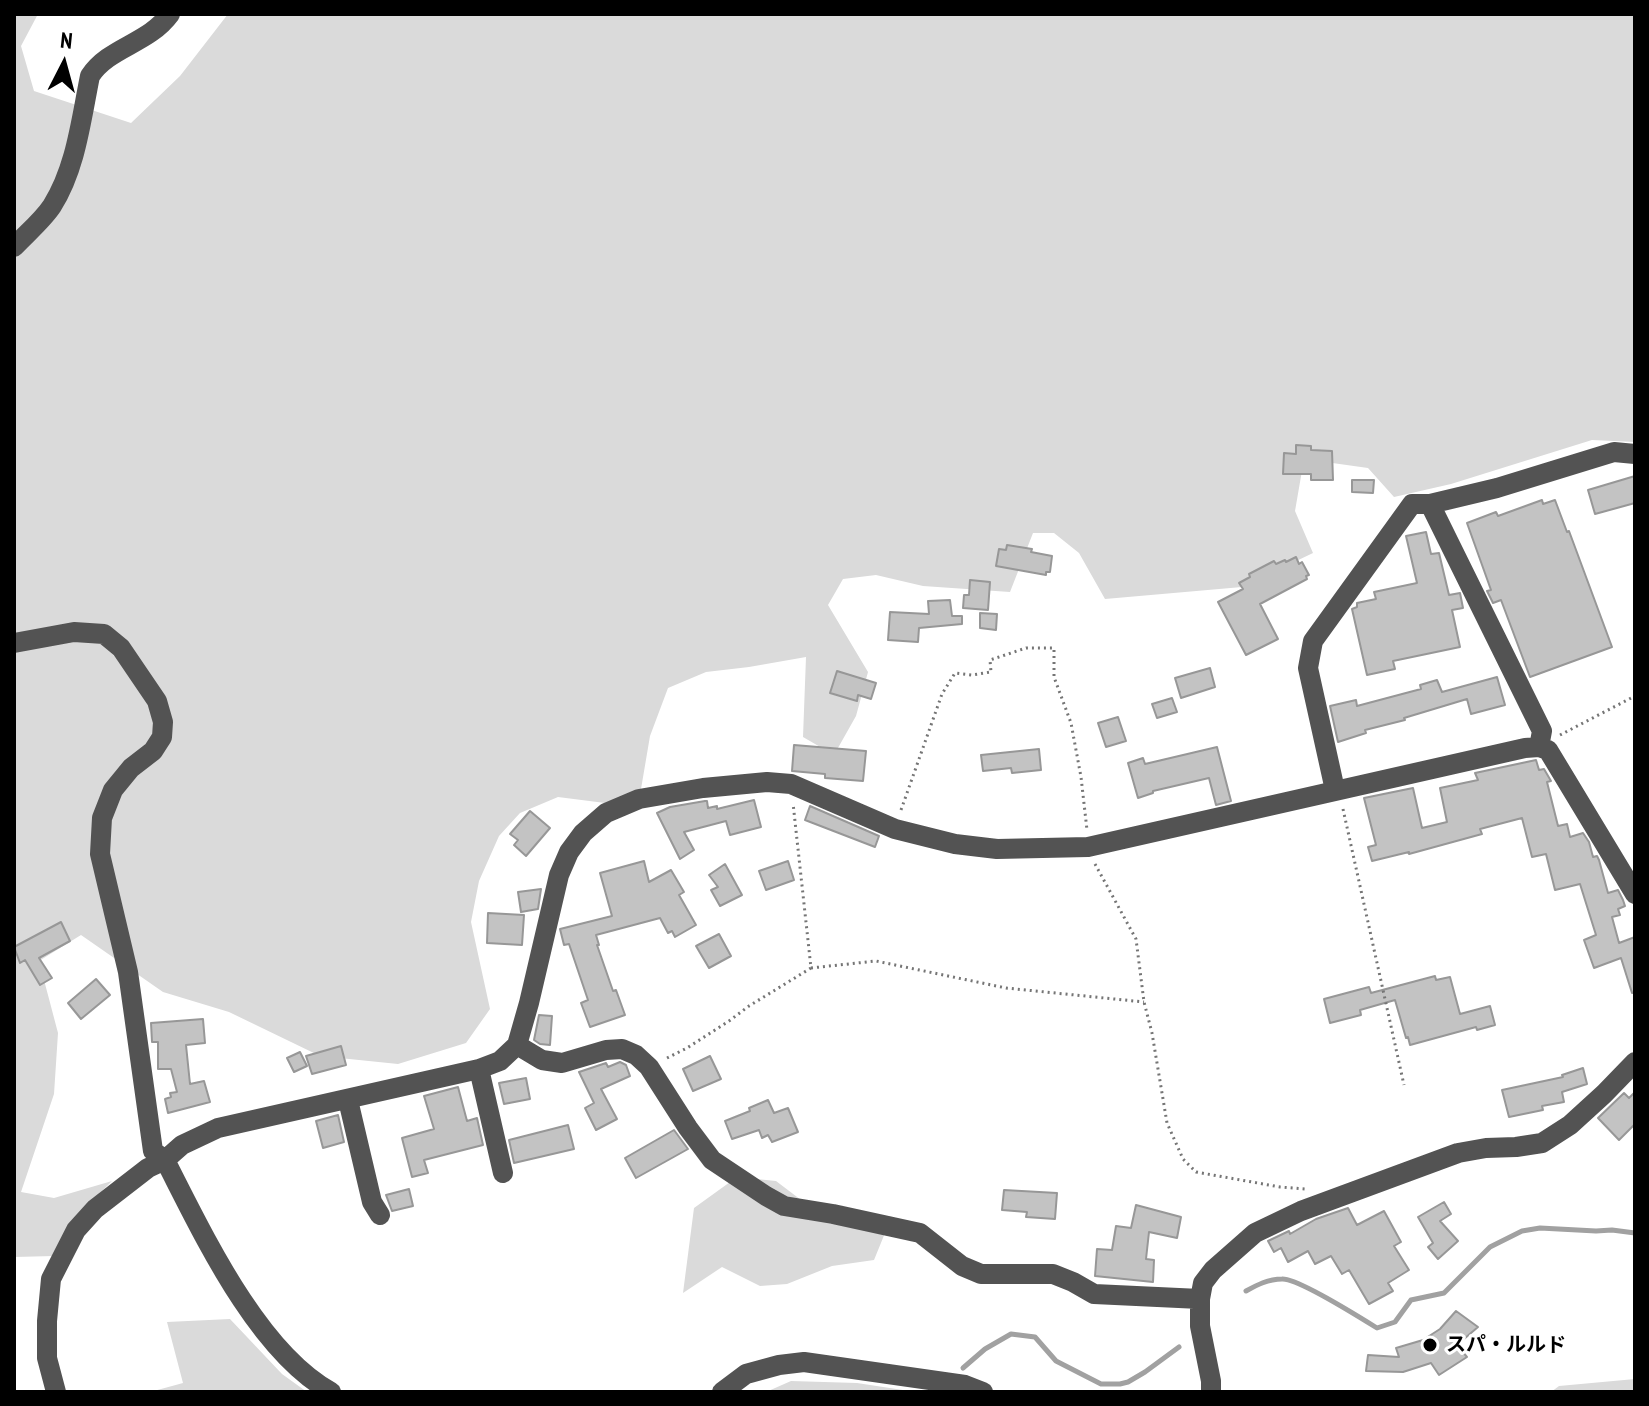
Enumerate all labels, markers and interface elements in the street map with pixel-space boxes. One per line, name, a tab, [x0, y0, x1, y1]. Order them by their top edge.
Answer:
north arrow	[24, 24, 104, 104]
text: N	[59, 26, 74, 55]
place label: スパ・ルルド	[1446, 1333, 1566, 1357]
marker: スパ・ルルド	[1421, 1336, 1439, 1354]

